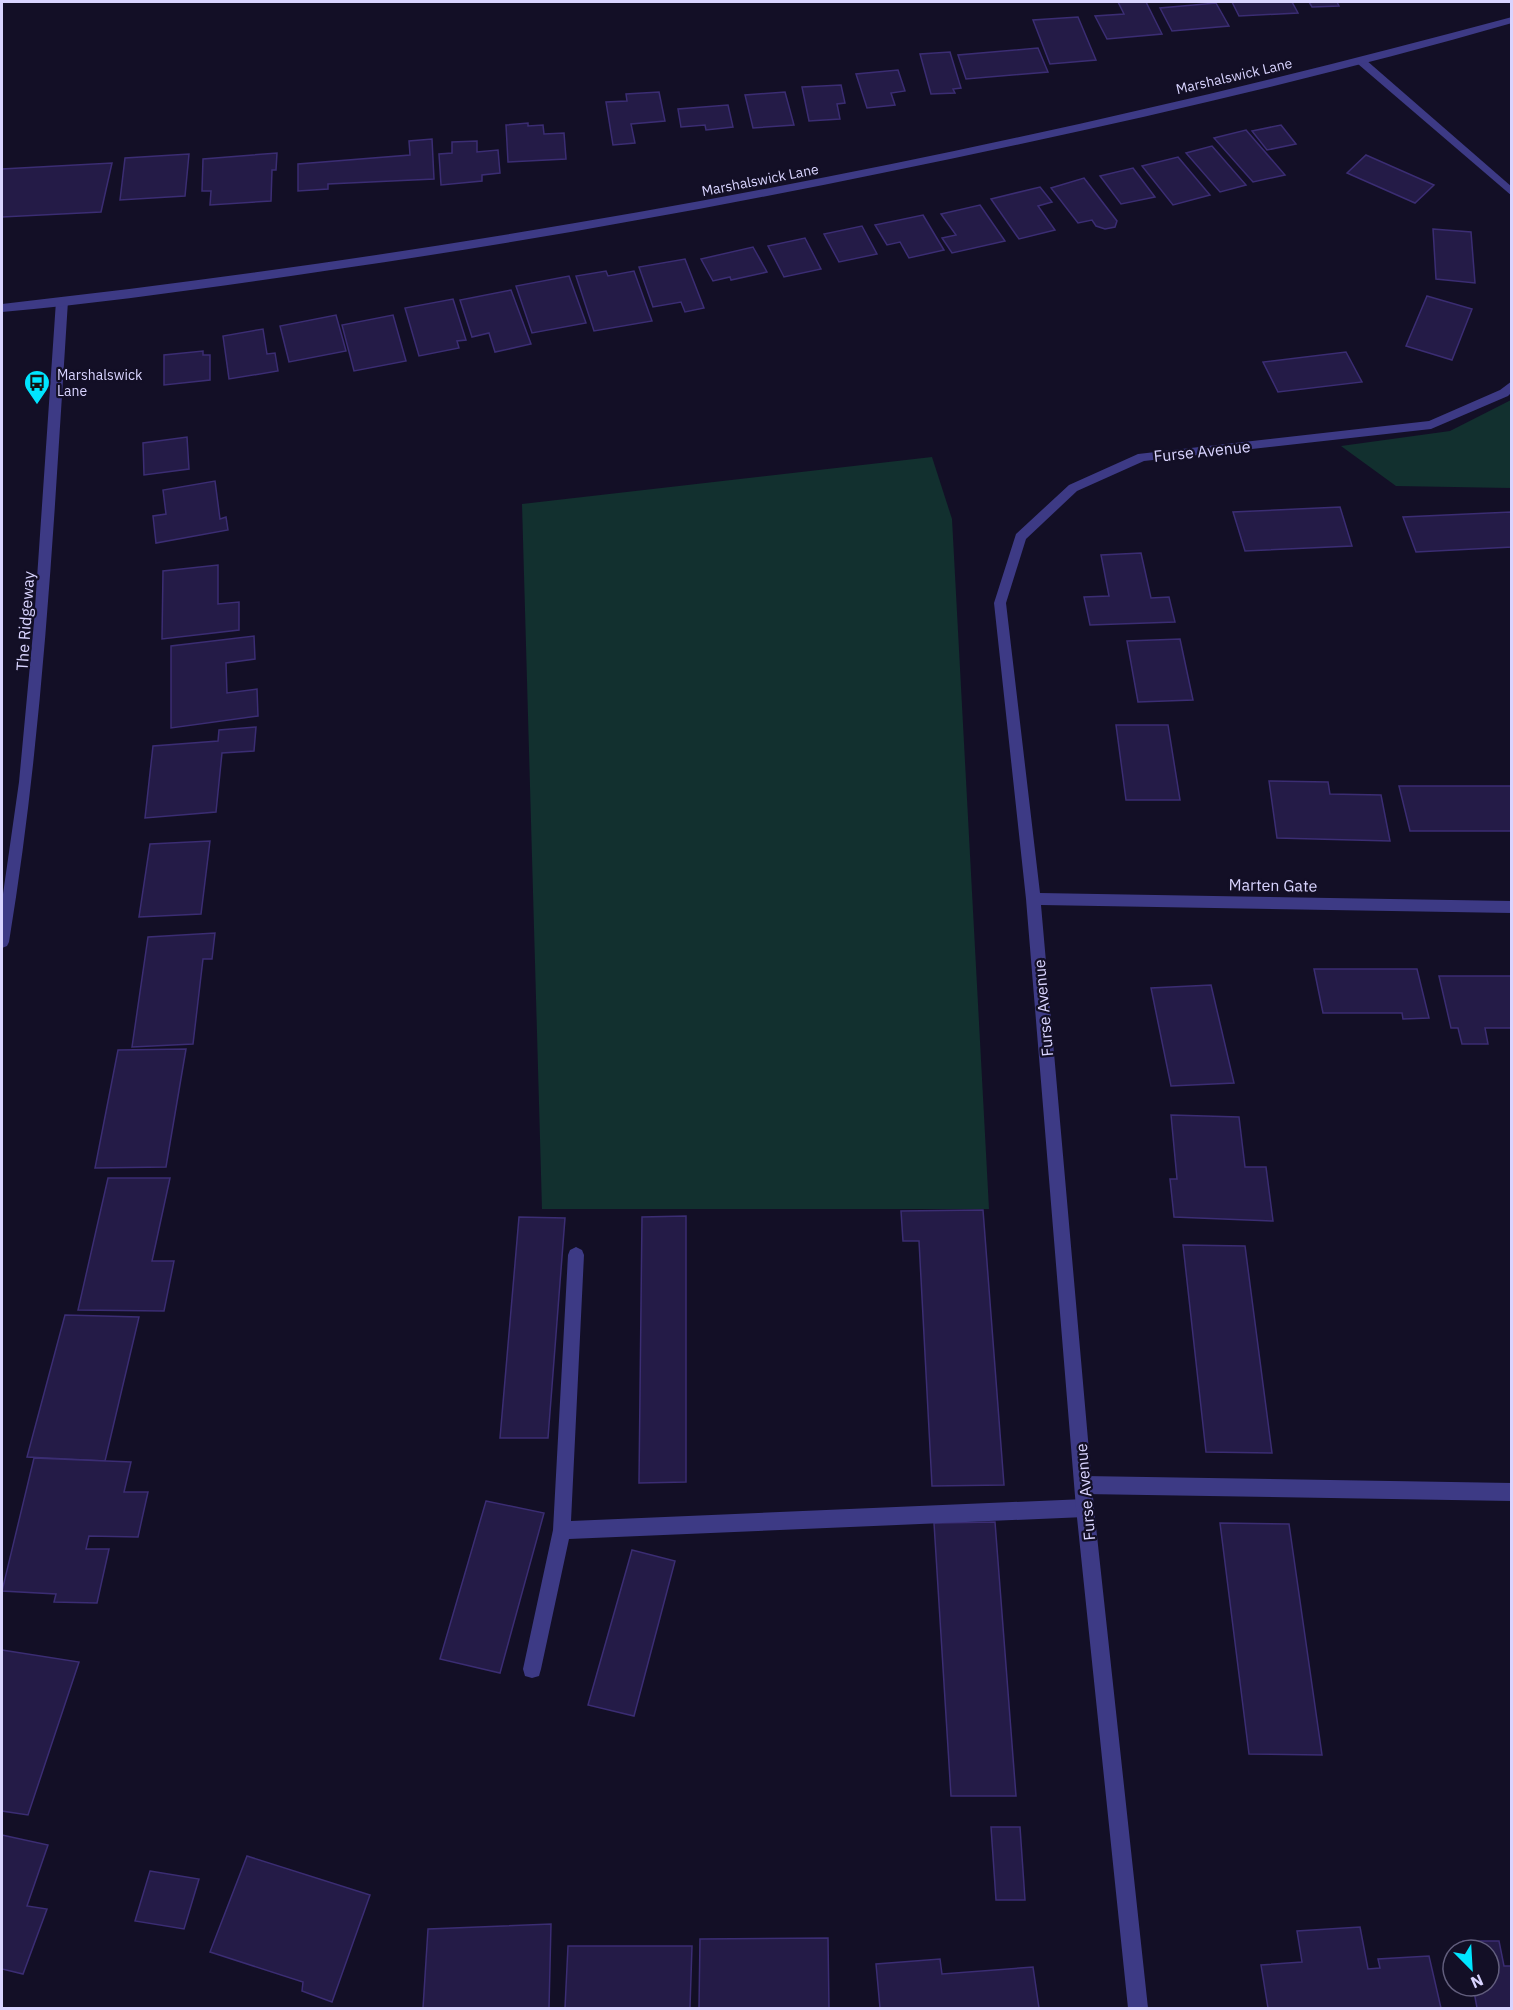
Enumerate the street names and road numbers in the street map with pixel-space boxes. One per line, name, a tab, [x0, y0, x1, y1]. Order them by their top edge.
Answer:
street label: Marshalswick Lane	[1174, 54, 1294, 98]
street label: Marshalswick Lane	[700, 160, 820, 200]
street label: Furse Avenue	[1153, 436, 1252, 466]
street label: The Ridgeway	[12, 570, 38, 672]
street label: Marten Gate	[1228, 874, 1318, 896]
street label: Furse Avenue	[1029, 958, 1057, 1057]
street label: Furse Avenue	[1071, 1442, 1099, 1541]

